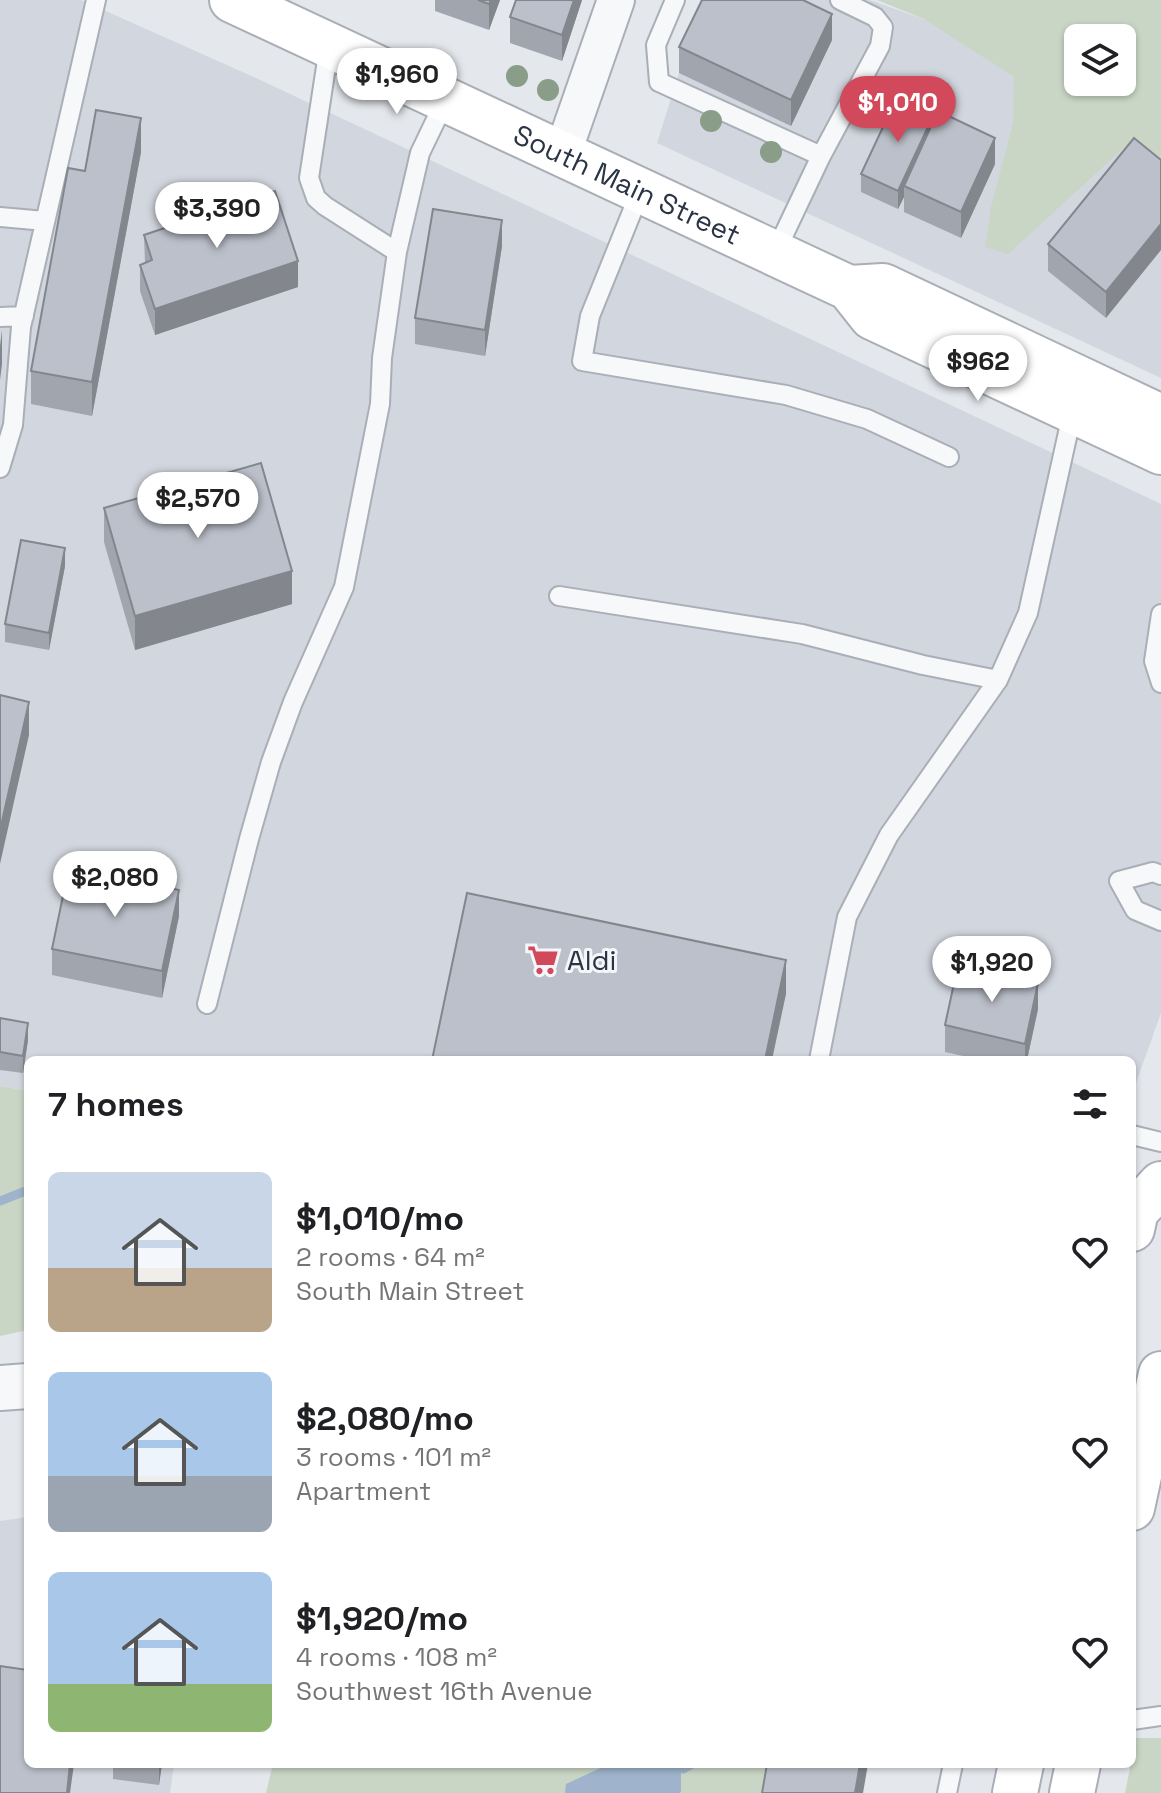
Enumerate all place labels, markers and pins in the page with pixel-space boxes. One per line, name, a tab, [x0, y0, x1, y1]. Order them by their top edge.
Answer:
pin: $1,960	[332, 48, 462, 116]
pin: $1,010	[833, 76, 963, 144]
pin: $3,390	[152, 182, 282, 250]
pin: $962	[931, 335, 1025, 403]
pin: $2,570	[133, 472, 263, 540]
pin: $2,080	[50, 851, 180, 919]
pin: $1,920	[927, 936, 1057, 1004]
place label: Aldi	[567, 942, 616, 978]
supermarket icon: Aldi	[526, 943, 560, 977]

